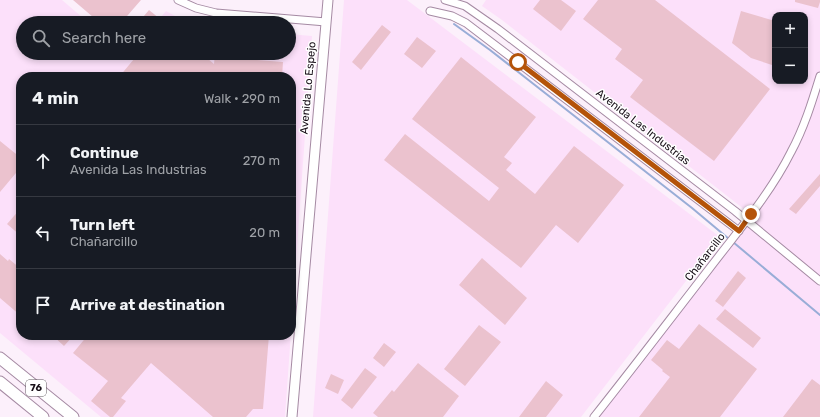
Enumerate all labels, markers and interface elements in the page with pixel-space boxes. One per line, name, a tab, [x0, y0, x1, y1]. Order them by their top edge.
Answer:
map controls	[772, 12, 808, 84]
button: +	[772, 12, 808, 48]
search box	[16, 16, 296, 60]
icon: search	[30, 27, 52, 49]
text: Search here	[62, 29, 146, 47]
street label: Avenida Lo Espejo	[297, 41, 319, 135]
button: −	[772, 48, 808, 84]
route start	[509, 53, 527, 71]
street label: Avenida Las Industrias	[593, 86, 693, 168]
text: 4 min	[32, 88, 79, 108]
text: Walk · 290 m	[204, 91, 280, 106]
text: Continue	[70, 144, 139, 162]
icon: ahead	[32, 150, 54, 172]
text: 270 m	[243, 153, 280, 168]
text: Avenida Las Industrias	[70, 162, 207, 177]
route end	[742, 205, 760, 223]
text: Turn left	[70, 216, 135, 234]
icon: left	[32, 222, 54, 244]
text: 20 m	[249, 225, 280, 240]
street label: Chañarcillo	[682, 230, 728, 284]
text: Chañarcillo	[70, 234, 138, 249]
icon: arrive	[32, 294, 54, 316]
text: Arrive at destination	[70, 296, 225, 314]
road number: 76	[26, 380, 46, 396]

